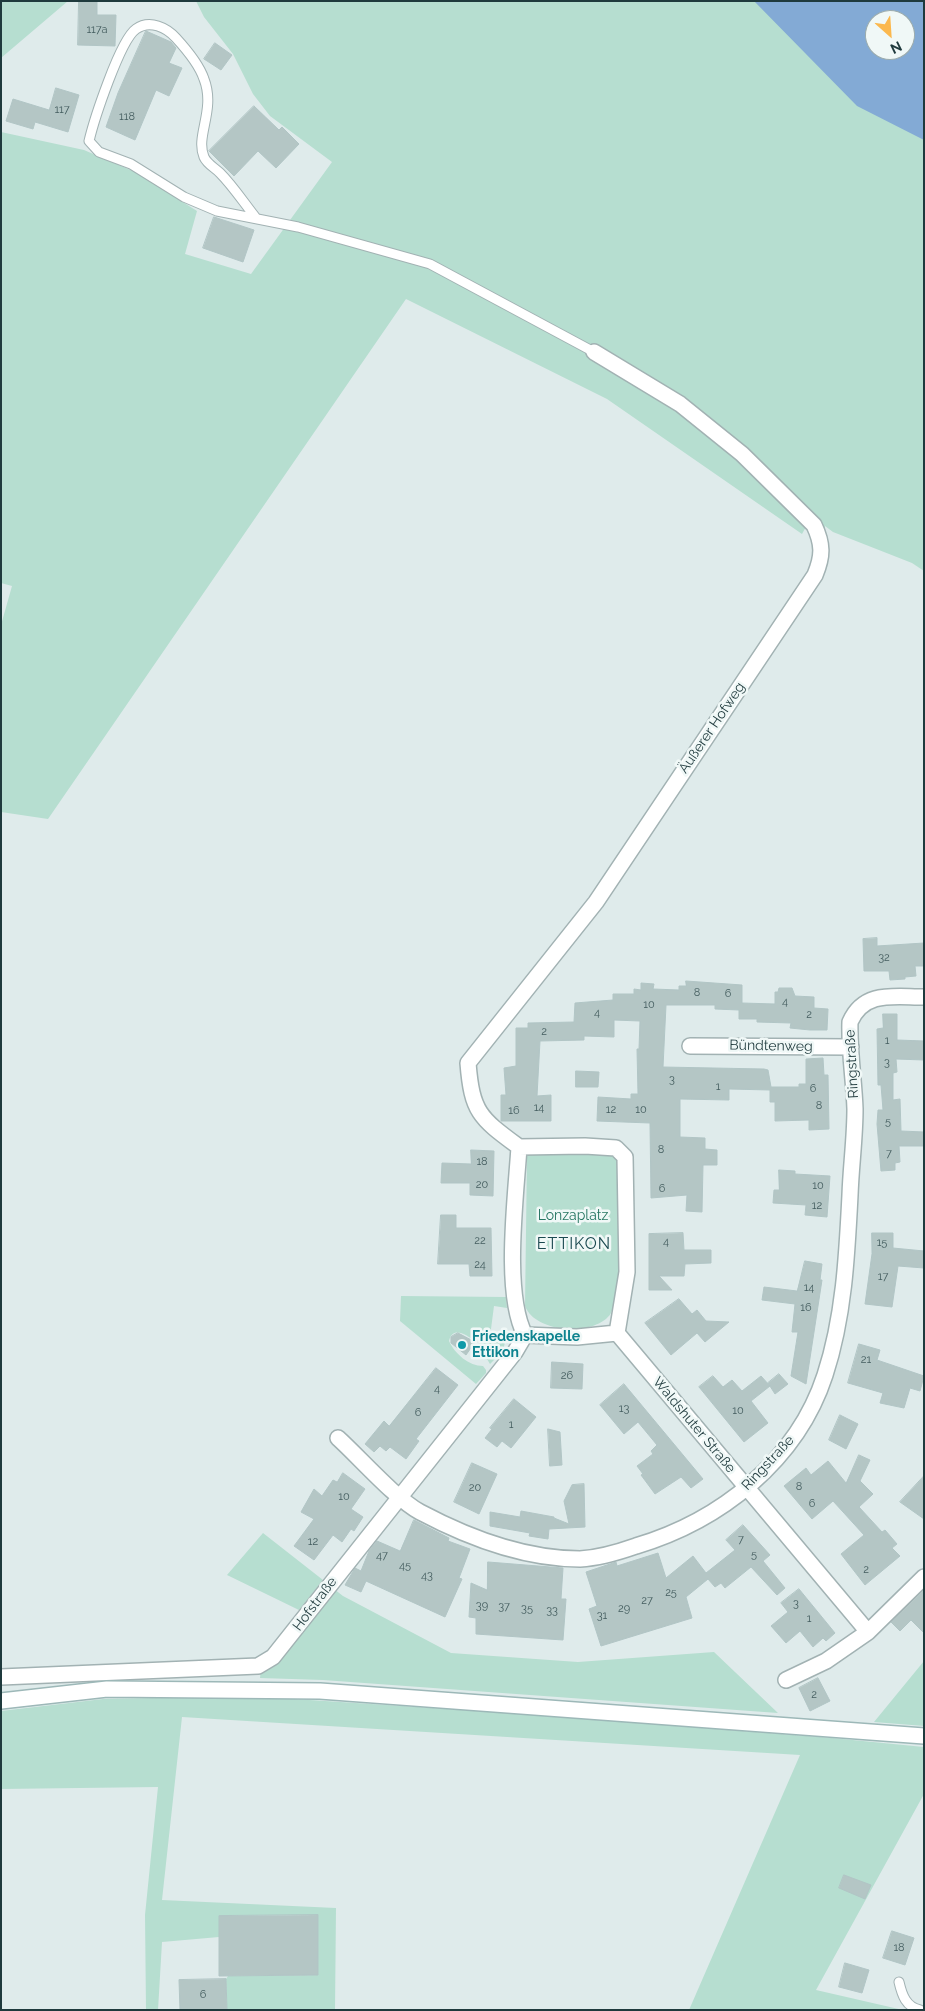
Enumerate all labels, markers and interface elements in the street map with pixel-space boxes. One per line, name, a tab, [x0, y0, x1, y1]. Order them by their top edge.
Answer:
north arrow	[865, 10, 915, 60]
house number: 117a	[86, 23, 108, 37]
text: N	[888, 38, 904, 57]
house number: 117	[54, 103, 70, 117]
house number: 118	[119, 110, 135, 124]
street label: Äußerer Hofweg	[675, 679, 749, 777]
house number: 32	[878, 951, 890, 965]
house number: 8	[694, 986, 700, 1000]
house number: 6	[725, 987, 731, 1001]
house number: 4	[782, 995, 788, 1009]
house number: 10	[643, 998, 655, 1012]
house number: 4	[594, 1006, 600, 1020]
house number: 2	[806, 1008, 812, 1022]
house number: 2	[541, 1025, 547, 1039]
street label: Ringstraße	[842, 1029, 862, 1099]
house number: 1	[885, 1034, 889, 1048]
street label: Bündtenweg	[729, 1037, 813, 1055]
house number: 3	[884, 1056, 890, 1070]
house number: 3	[669, 1073, 675, 1087]
house number: 1	[716, 1080, 720, 1094]
house number: 6	[810, 1082, 816, 1096]
house number: 8	[816, 1099, 822, 1113]
house number: 14	[534, 1101, 544, 1115]
house number: 12	[606, 1103, 616, 1117]
house number: 10	[635, 1103, 647, 1117]
house number: 16	[508, 1104, 520, 1118]
house number: 5	[885, 1115, 891, 1129]
house number: 8	[658, 1143, 664, 1157]
house number: 7	[886, 1147, 892, 1161]
house number: 18	[476, 1155, 488, 1169]
house number: 20	[476, 1178, 488, 1192]
house number: 10	[812, 1179, 824, 1193]
house number: 6	[659, 1182, 665, 1196]
house number: 12	[812, 1199, 822, 1213]
park label: Lonzaplatz	[538, 1208, 608, 1224]
house number: 22	[474, 1234, 486, 1248]
district label: ETTIKON	[536, 1234, 612, 1254]
house number: 4	[663, 1235, 669, 1249]
house number: 15	[877, 1236, 887, 1250]
house number: 24	[474, 1258, 486, 1272]
house number: 17	[878, 1270, 888, 1284]
house number: 14	[804, 1281, 814, 1295]
house number: 16	[800, 1301, 812, 1315]
place label: Friedenskapelle Ettikon	[472, 1329, 580, 1361]
marker: Friedenskapelle Ettikon	[456, 1339, 468, 1351]
house number: 21	[861, 1353, 871, 1367]
house number: 26	[561, 1369, 573, 1383]
street label: Waldshuter Straße	[649, 1374, 739, 1476]
house number: 4	[434, 1382, 440, 1396]
house number: 13	[619, 1402, 629, 1416]
house number: 10	[732, 1404, 744, 1418]
house number: 6	[415, 1406, 421, 1420]
house number: 1	[509, 1418, 513, 1432]
street label: Ringstraße	[738, 1432, 798, 1494]
house number: 8	[796, 1480, 802, 1494]
house number: 20	[469, 1481, 481, 1495]
house number: 10	[338, 1490, 350, 1504]
house number: 6	[809, 1497, 815, 1511]
house number: 7	[738, 1533, 744, 1547]
house number: 12	[308, 1535, 318, 1549]
house number: 5	[751, 1548, 757, 1562]
house number: 47	[376, 1549, 388, 1563]
house number: 45	[399, 1559, 411, 1573]
house number: 2	[863, 1563, 869, 1577]
house number: 43	[421, 1569, 433, 1583]
street label: Hofstraße	[289, 1574, 341, 1634]
house number: 25	[665, 1586, 677, 1600]
house number: 27	[641, 1594, 653, 1608]
house number: 3	[793, 1597, 799, 1611]
house number: 39	[476, 1599, 488, 1613]
house number: 37	[498, 1600, 510, 1614]
house number: 35	[521, 1602, 533, 1616]
house number: 29	[618, 1602, 630, 1616]
house number: 33	[546, 1604, 558, 1618]
house number: 31	[597, 1609, 607, 1623]
house number: 1	[807, 1612, 811, 1626]
house number: 2	[811, 1688, 817, 1702]
house number: 18	[893, 1941, 905, 1955]
house number: 6	[200, 1988, 206, 2002]

